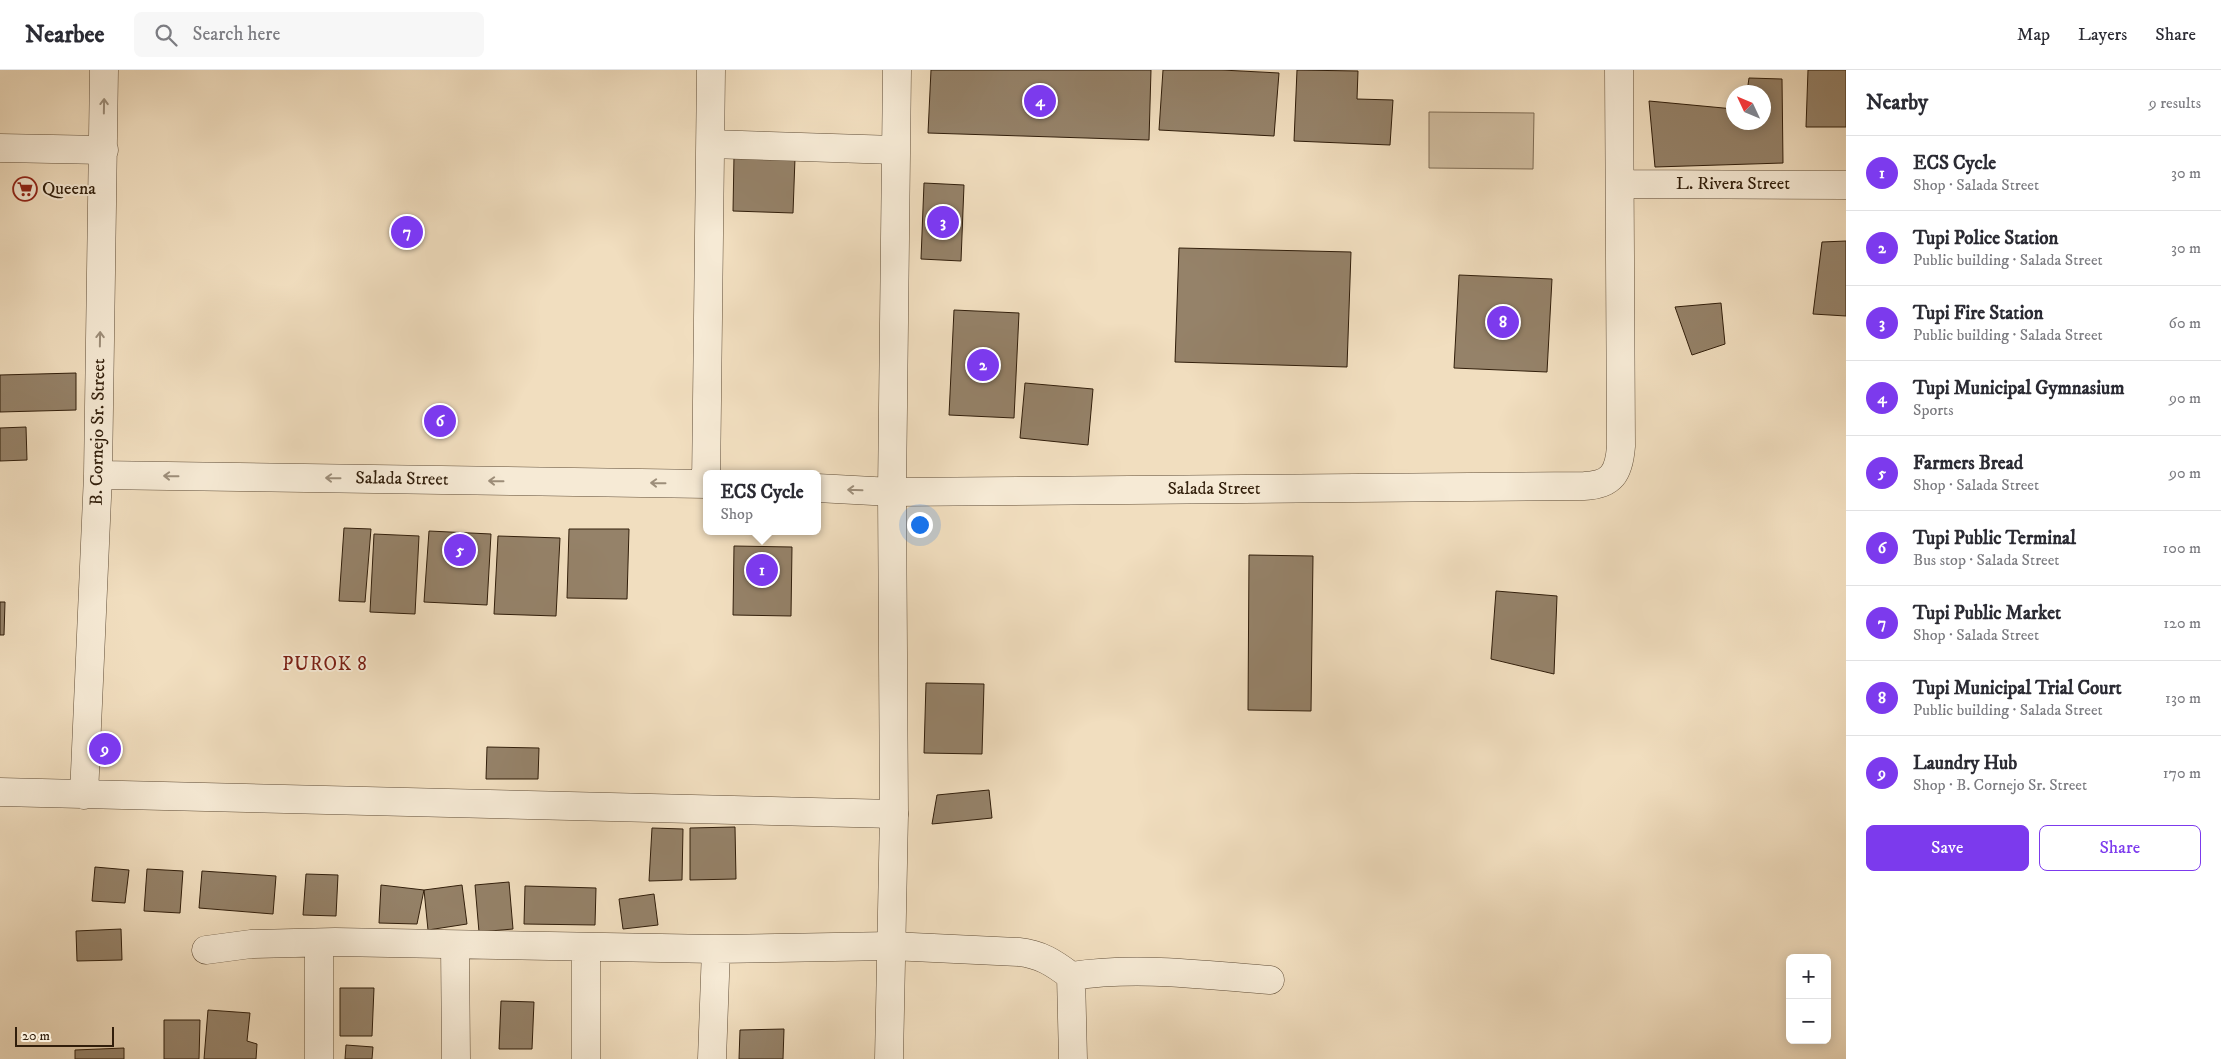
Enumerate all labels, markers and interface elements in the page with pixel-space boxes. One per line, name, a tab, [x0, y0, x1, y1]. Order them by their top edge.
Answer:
search box	[134, 12, 484, 57]
text: Nearbee	[25, 20, 104, 50]
icon: search	[152, 21, 180, 49]
text: Search here	[192, 23, 280, 46]
text: Map	[2017, 24, 2050, 46]
text: Layers	[2078, 24, 2127, 46]
text: Share	[2155, 24, 2196, 46]
pin: 4	[1024, 82, 1056, 120]
north arrow	[1726, 85, 1771, 130]
text: Nearby	[1866, 90, 1928, 116]
text: 9 results	[2149, 93, 2201, 113]
one-way arrow	[99, 98, 109, 114]
text: ECS Cycle	[1913, 152, 1996, 175]
text: 1	[1879, 163, 1885, 183]
text: 30 m	[2171, 163, 2201, 183]
street label: L. Rivera Street	[1676, 173, 1790, 195]
text: Shop · Salada Street	[1913, 175, 2039, 195]
supermarket icon: Queena	[12, 176, 38, 202]
place label: Queena	[42, 178, 96, 200]
pin: 3	[927, 203, 959, 241]
pin: 7	[391, 213, 423, 251]
text: Tupi Police Station	[1913, 227, 2059, 250]
text: 2	[1878, 238, 1886, 258]
text: 30 m	[2171, 238, 2201, 258]
text: Public building · Salada Street	[1913, 250, 2103, 270]
text: Tupi Fire Station	[1913, 302, 2044, 325]
pin: 8	[1487, 303, 1519, 341]
text: 3	[1879, 313, 1885, 333]
text: 60 m	[2169, 313, 2201, 333]
text: Public building · Salada Street	[1913, 325, 2103, 345]
one-way arrow	[95, 331, 105, 347]
pin: 2	[967, 346, 999, 384]
street label: B. Cornejo Sr. Street	[86, 358, 110, 506]
text: Tupi Municipal Gymnasium	[1913, 377, 2124, 400]
text: 4	[1877, 388, 1887, 408]
text: 90 m	[2169, 388, 2201, 408]
text: Sports	[1913, 400, 1954, 420]
pin: 6	[424, 402, 456, 440]
text: Farmers Bread	[1913, 452, 2023, 475]
text: 5	[1878, 463, 1886, 483]
text: 90 m	[2169, 463, 2201, 483]
street label: Salada Street	[355, 467, 449, 491]
popup	[703, 470, 821, 535]
one-way arrow	[163, 471, 180, 481]
one-way arrow	[326, 473, 342, 483]
text: Shop · Salada Street	[1913, 475, 2039, 495]
one-way arrow	[488, 476, 504, 485]
one-way arrow	[651, 478, 667, 488]
street label: Salada Street	[1167, 478, 1261, 500]
text: ECS Cycle	[720, 481, 804, 504]
one-way arrow	[847, 485, 863, 495]
text: Shop	[720, 504, 753, 524]
your location	[907, 512, 933, 538]
text: Tupi Public Terminal	[1913, 527, 2076, 550]
pin: 5	[444, 531, 476, 569]
text: 6	[1878, 538, 1886, 558]
text: 100 m	[2163, 538, 2201, 558]
text: Bus stop · Salada Street	[1913, 550, 2059, 570]
pin: 1	[746, 551, 778, 589]
text: Tupi Public Market	[1913, 602, 2061, 625]
text: 7	[1878, 613, 1886, 633]
text: 120 m	[2163, 613, 2201, 633]
text: Shop · Salada Street	[1913, 625, 2039, 645]
district label: PUROK 8	[282, 653, 368, 676]
text: Tupi Municipal Trial Court	[1913, 677, 2122, 700]
text: 8	[1878, 688, 1886, 708]
text: 130 m	[2165, 688, 2201, 708]
text: Public building · Salada Street	[1913, 700, 2103, 720]
pin: 9	[89, 730, 121, 768]
text: Laundry Hub	[1913, 752, 2017, 775]
text: 9	[1878, 763, 1886, 783]
text: 170 m	[2163, 763, 2201, 783]
text: Shop · B. Cornejo Sr. Street	[1913, 775, 2087, 795]
button: Save	[1866, 825, 2029, 871]
button: Share	[2039, 825, 2201, 871]
map controls	[1786, 954, 1831, 1044]
button: +	[1786, 954, 1831, 999]
button: −	[1786, 999, 1831, 1044]
scale bar	[15, 1024, 114, 1047]
text: 20 m	[22, 1027, 50, 1045]

